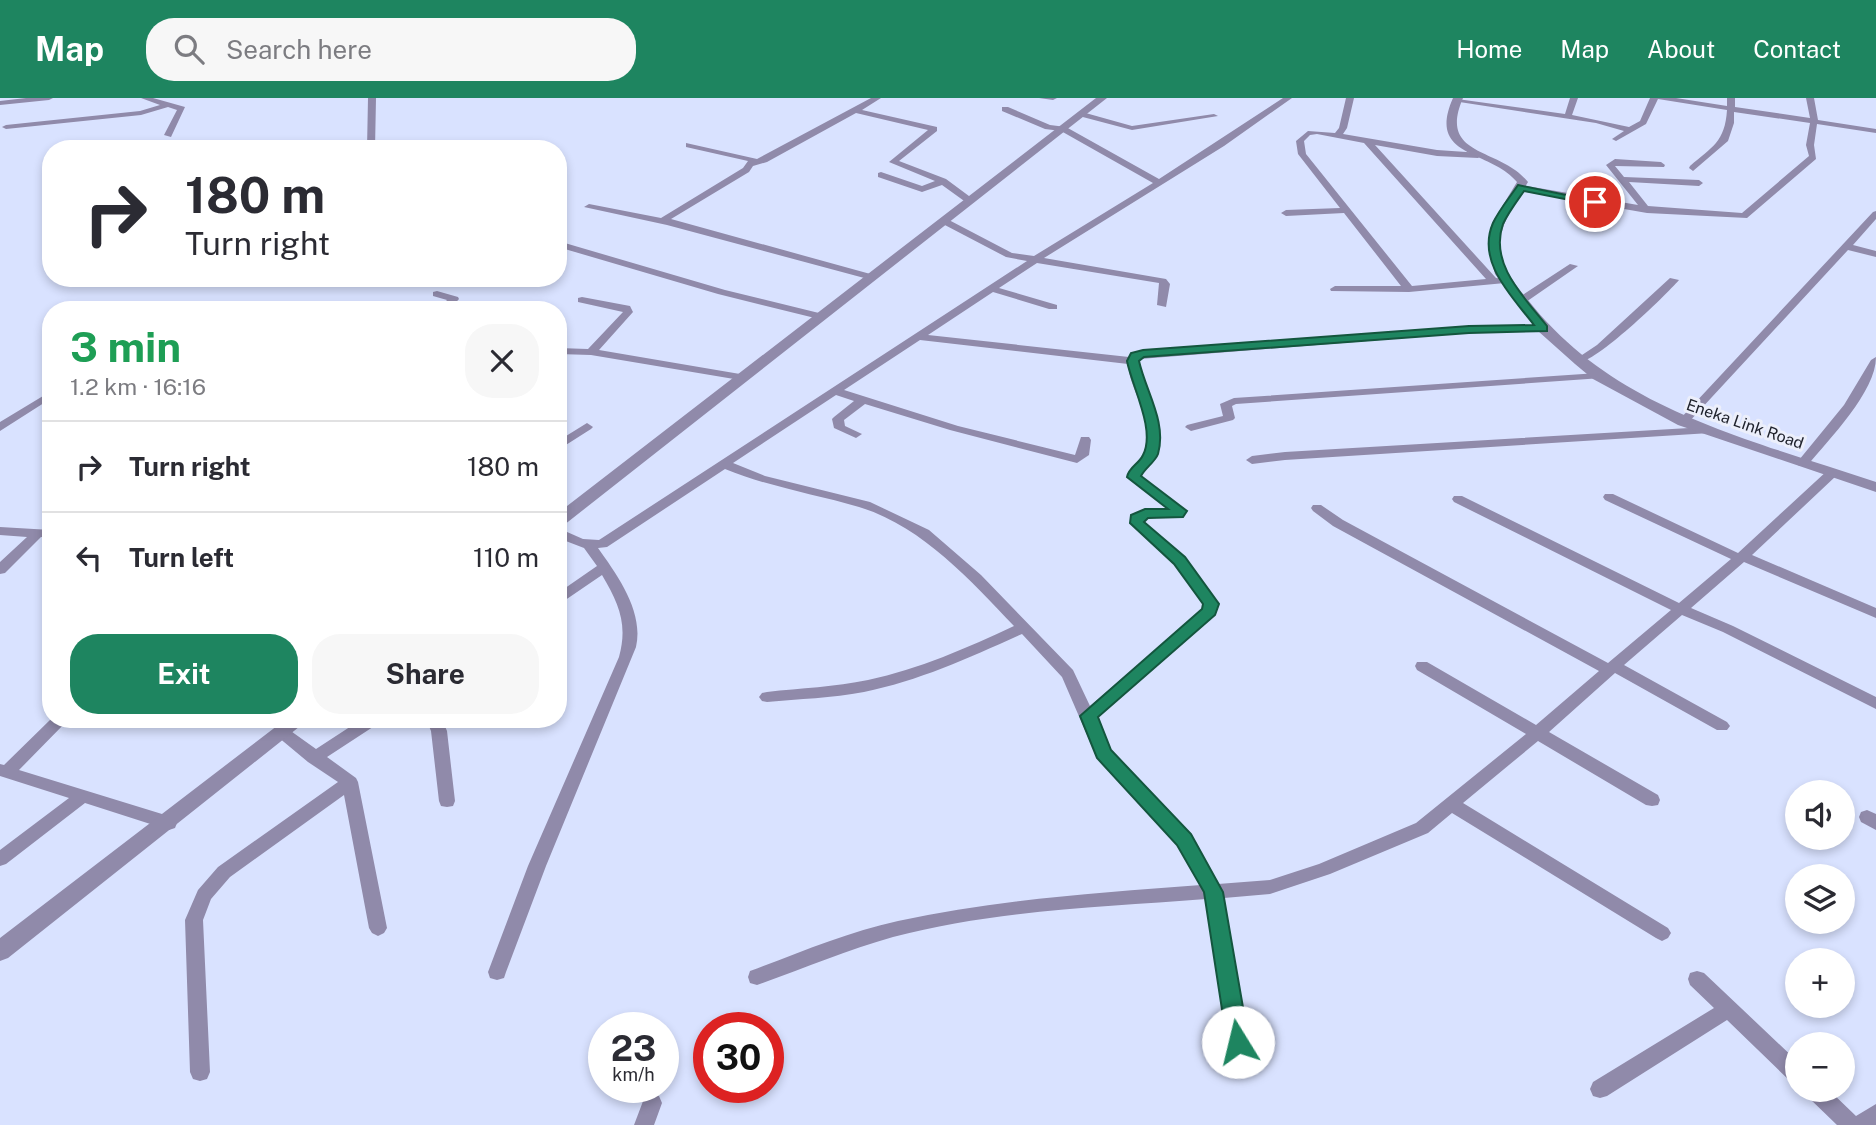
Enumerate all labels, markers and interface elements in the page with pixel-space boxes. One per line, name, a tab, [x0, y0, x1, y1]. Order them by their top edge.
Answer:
search box	[146, 18, 636, 81]
text: Map	[35, 30, 104, 68]
icon: search	[170, 30, 208, 68]
text: Search here	[226, 34, 372, 65]
text: Home	[1456, 35, 1522, 63]
text: Map	[1560, 35, 1609, 63]
text: About	[1647, 35, 1715, 63]
text: Contact	[1753, 35, 1841, 63]
text: 180 m	[185, 166, 325, 224]
icon: right	[70, 168, 161, 259]
pin	[1565, 172, 1625, 232]
icon: arrive	[1576, 183, 1614, 221]
text: Turn right	[185, 225, 330, 262]
text: 3 min	[70, 322, 181, 371]
button: close	[465, 324, 539, 398]
text: 1.2 km · 16:16	[70, 373, 206, 400]
street label: Eneka Link Road	[1684, 395, 1806, 453]
icon: right	[70, 448, 108, 486]
text: Turn right	[129, 451, 251, 482]
text: 180 m	[467, 451, 539, 482]
icon: left	[70, 539, 108, 577]
text: Turn left	[129, 542, 234, 573]
text: 110 m	[473, 542, 539, 573]
button: Exit	[70, 634, 298, 714]
button: Share	[312, 634, 539, 714]
map controls	[1785, 780, 1855, 1102]
button: sound	[1785, 780, 1855, 850]
button: layers	[1785, 864, 1855, 934]
button: +	[1785, 948, 1855, 1018]
position arrow	[1201, 1005, 1275, 1079]
speed limit sign: 30	[693, 1012, 784, 1103]
text: 23	[611, 1028, 656, 1069]
button: −	[1785, 1032, 1855, 1102]
text: km/h	[612, 1064, 655, 1085]

